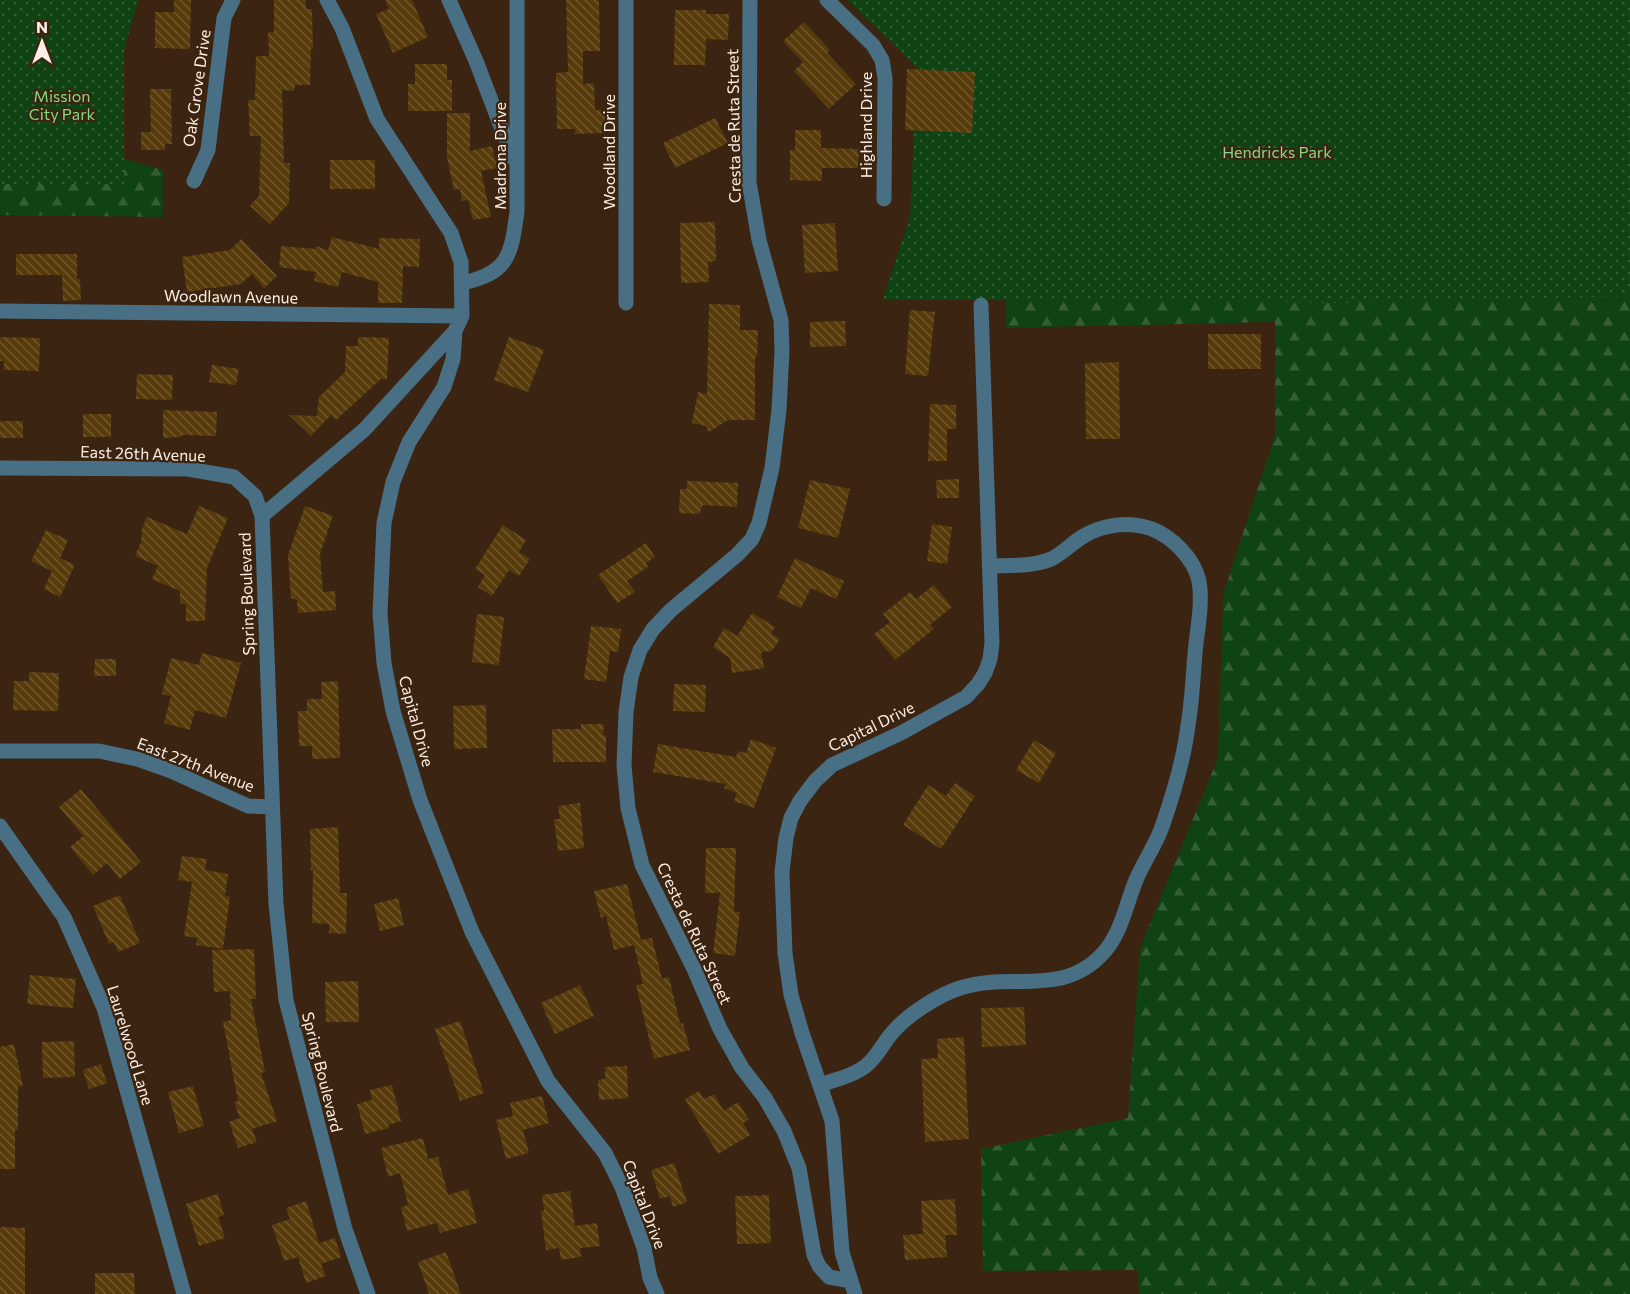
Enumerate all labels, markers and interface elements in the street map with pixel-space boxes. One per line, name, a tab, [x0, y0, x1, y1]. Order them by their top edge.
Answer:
north arrow	[12, 12, 72, 72]
text: N	[36, 17, 48, 36]
street label: Oak Grove Drive	[178, 28, 214, 148]
street label: Cresta de Ruta Street	[722, 48, 744, 203]
street label: Highland Drive	[856, 72, 875, 178]
park label: Mission City Park	[29, 86, 96, 123]
street label: Woodland Drive	[599, 94, 618, 210]
street label: Madrona Drive	[490, 102, 509, 210]
park label: Hendricks Park	[1222, 142, 1332, 161]
street label: Woodlawn Avenue	[164, 285, 298, 307]
street label: East 26th Avenue	[80, 441, 206, 465]
street label: Spring Boulevard	[234, 532, 258, 656]
street label: Capital Drive	[396, 673, 438, 769]
street label: Capital Drive	[825, 697, 917, 755]
street label: East 27th Avenue	[135, 733, 257, 795]
street label: Cresta de Ruta Street	[654, 859, 736, 1007]
street label: Laurelwood Lane	[104, 983, 158, 1107]
street label: Spring Boulevard	[299, 1010, 347, 1134]
street label: Capital Drive	[619, 1157, 671, 1251]

